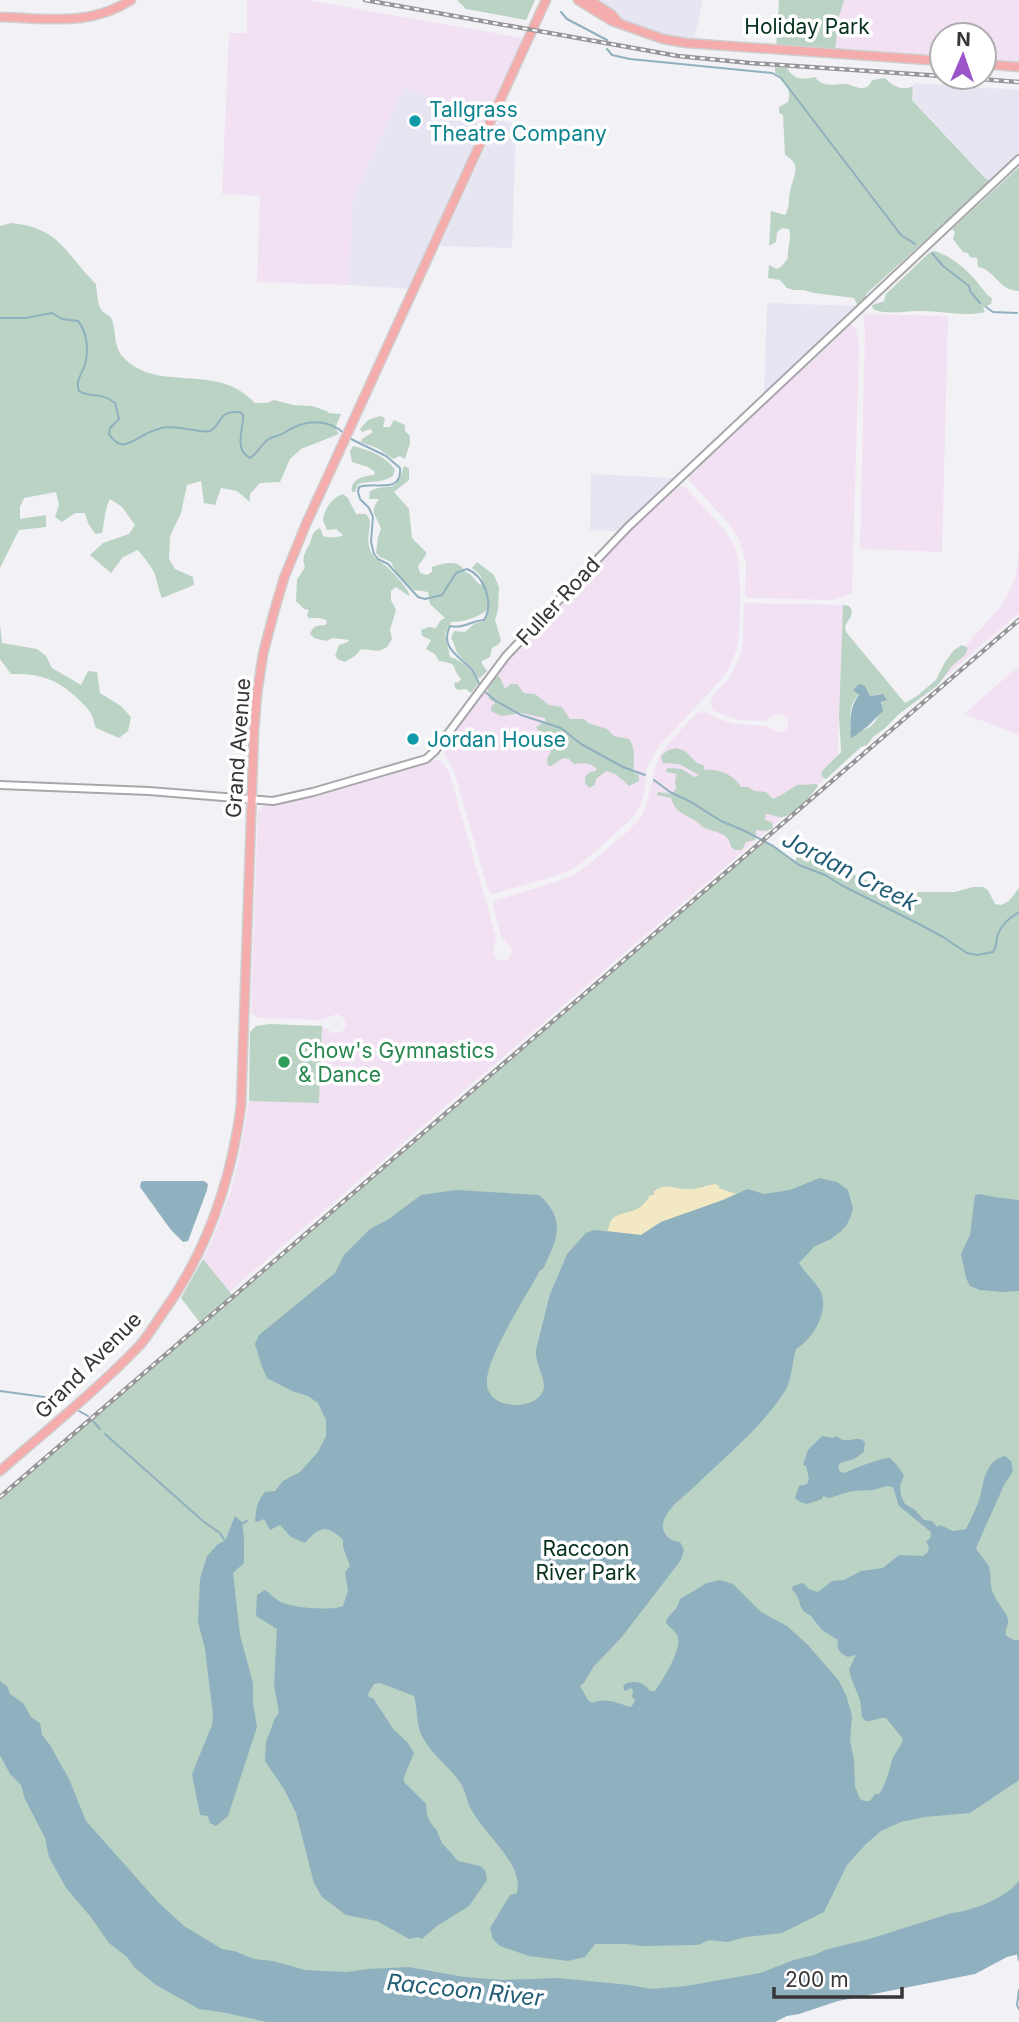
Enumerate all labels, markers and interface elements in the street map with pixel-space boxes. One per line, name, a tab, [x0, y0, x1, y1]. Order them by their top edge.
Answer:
park label: Holiday Park	[744, 14, 870, 39]
north arrow	[928, 21, 998, 91]
text: N	[956, 28, 971, 51]
place label: Tallgrass Theatre Company	[429, 97, 607, 146]
marker: Tallgrass Theatre Company	[407, 113, 423, 129]
street label: Fuller Road	[511, 552, 605, 650]
street label: Grand Avenue	[221, 677, 255, 819]
place label: Jordan House	[427, 727, 566, 752]
marker: Jordan House	[405, 731, 421, 747]
water label: Jordan Creek	[778, 825, 922, 917]
place label: Chow's Gymnastics & Dance	[298, 1038, 495, 1087]
marker: Chow's Gymnastics & Dance	[276, 1054, 292, 1070]
street label: Grand Avenue	[30, 1307, 146, 1423]
park label: Raccoon River Park	[535, 1536, 637, 1585]
scale bar	[774, 1955, 902, 1999]
text: 200 m	[785, 1967, 849, 1992]
water label: Raccoon River	[385, 1968, 546, 2012]

